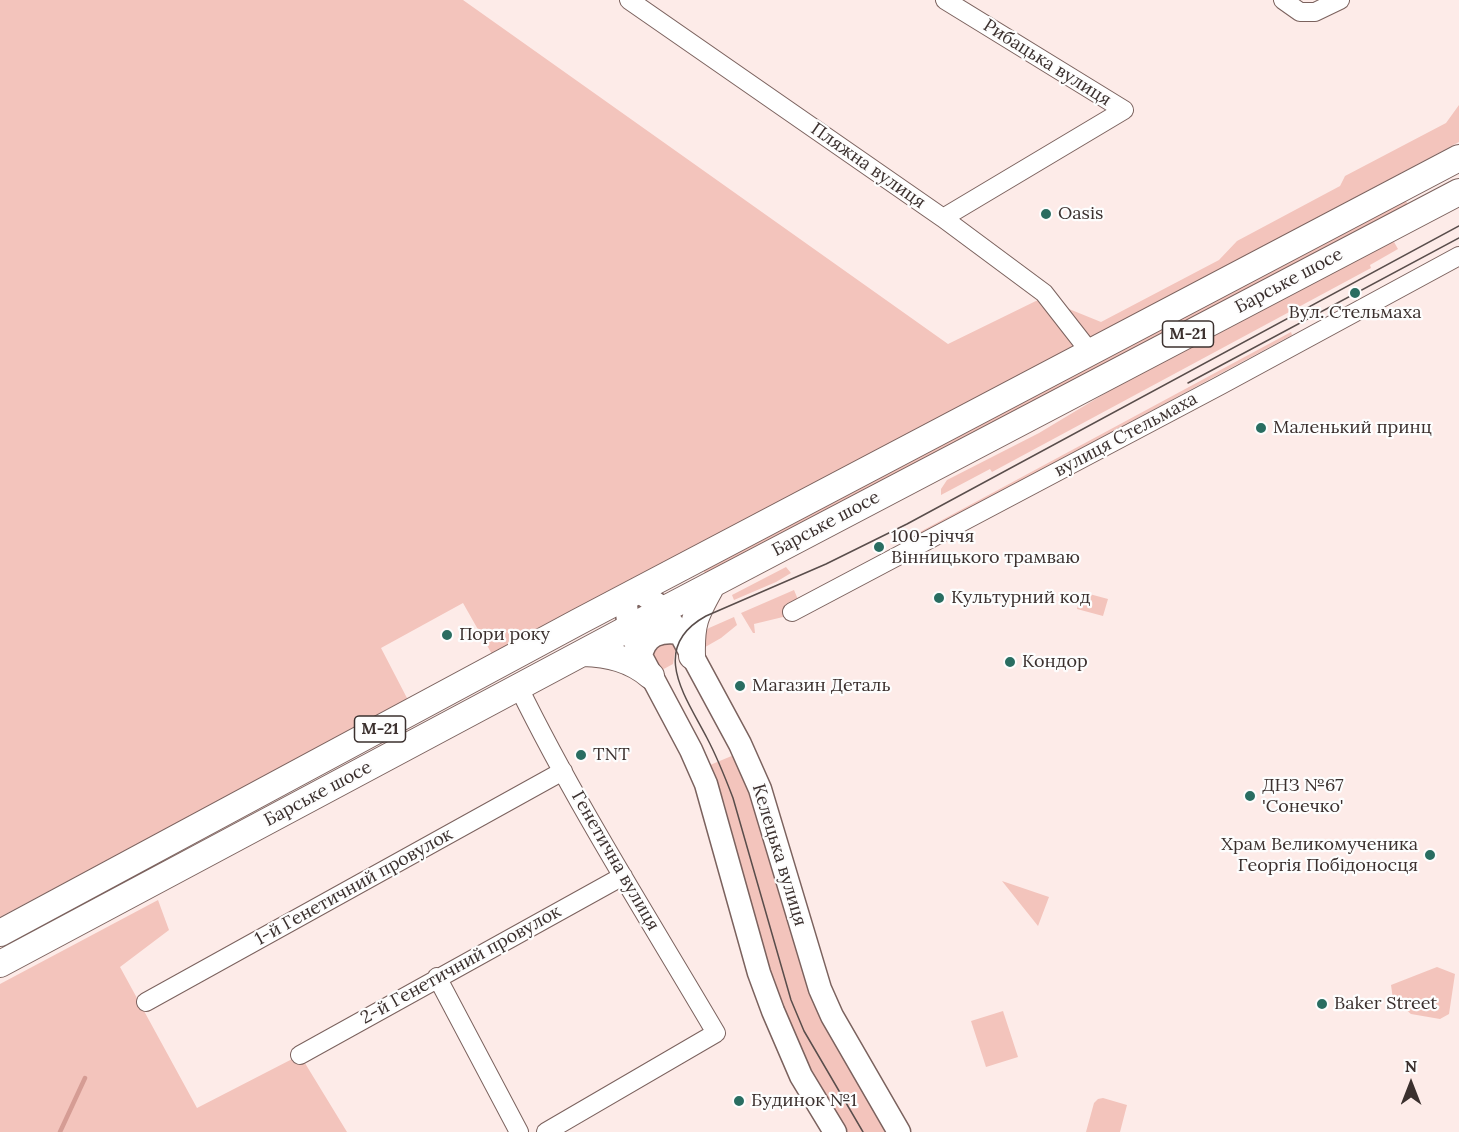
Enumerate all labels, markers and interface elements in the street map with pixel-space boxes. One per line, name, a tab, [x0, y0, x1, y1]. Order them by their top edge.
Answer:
street label: Рибацька вулиця	[979, 15, 1115, 111]
street label: Пляжна вулиця	[807, 118, 929, 214]
place label: Oasis	[1058, 203, 1103, 225]
marker: Oasis	[1039, 207, 1053, 221]
street label: Барське шосе	[1232, 244, 1346, 318]
marker: Вул. Стельмаха	[1348, 286, 1362, 300]
place label: Вул. Стельмаха	[1289, 302, 1421, 324]
road number: М-21	[1162, 321, 1214, 347]
street label: вулиця Стельмаха	[1051, 388, 1201, 482]
place label: Маленький принц	[1273, 417, 1432, 439]
marker: Маленький принц	[1254, 421, 1268, 435]
street label: Барське шосе	[769, 487, 883, 561]
place label: 100-річчя Вінницького трамваю	[891, 526, 1080, 568]
marker: 100-річчя Вінницького трамваю	[872, 540, 886, 554]
place label: Культурний код	[951, 587, 1090, 609]
marker: Культурний код	[932, 591, 946, 605]
place label: Пори року	[459, 624, 550, 646]
marker: Пори року	[440, 628, 454, 642]
place label: Кондор	[1022, 651, 1088, 673]
marker: Кондор	[1003, 655, 1017, 669]
place label: Магазин Деталь	[752, 675, 891, 697]
marker: Магазин Деталь	[733, 679, 747, 693]
road number: М-21	[354, 716, 406, 742]
place label: TNT	[593, 744, 630, 766]
marker: TNT	[574, 748, 588, 762]
street label: Барське шосе	[261, 757, 375, 831]
place label: ДНЗ №67 'Сонечко'	[1262, 775, 1344, 818]
street label: Келецька вулиця	[747, 781, 811, 929]
street label: Генетична вулиця	[566, 787, 664, 935]
marker: ДНЗ №67 'Сонечко'	[1243, 789, 1257, 803]
street label: 1-й Генетичний провулок	[251, 824, 457, 950]
place label: Храм Великомученика Георгія Побідоносця	[1221, 834, 1418, 876]
marker: Храм Великомученика Георгія Побідоносця	[1423, 848, 1437, 862]
street label: 2-й Генетичний провулок	[357, 901, 565, 1029]
place label: Baker Street	[1334, 993, 1437, 1015]
marker: Baker Street	[1315, 997, 1329, 1011]
north arrow	[1381, 1054, 1441, 1114]
text: N	[1405, 1056, 1417, 1076]
place label: Будинок №1	[751, 1090, 857, 1112]
marker: Будинок №1	[732, 1094, 746, 1108]

